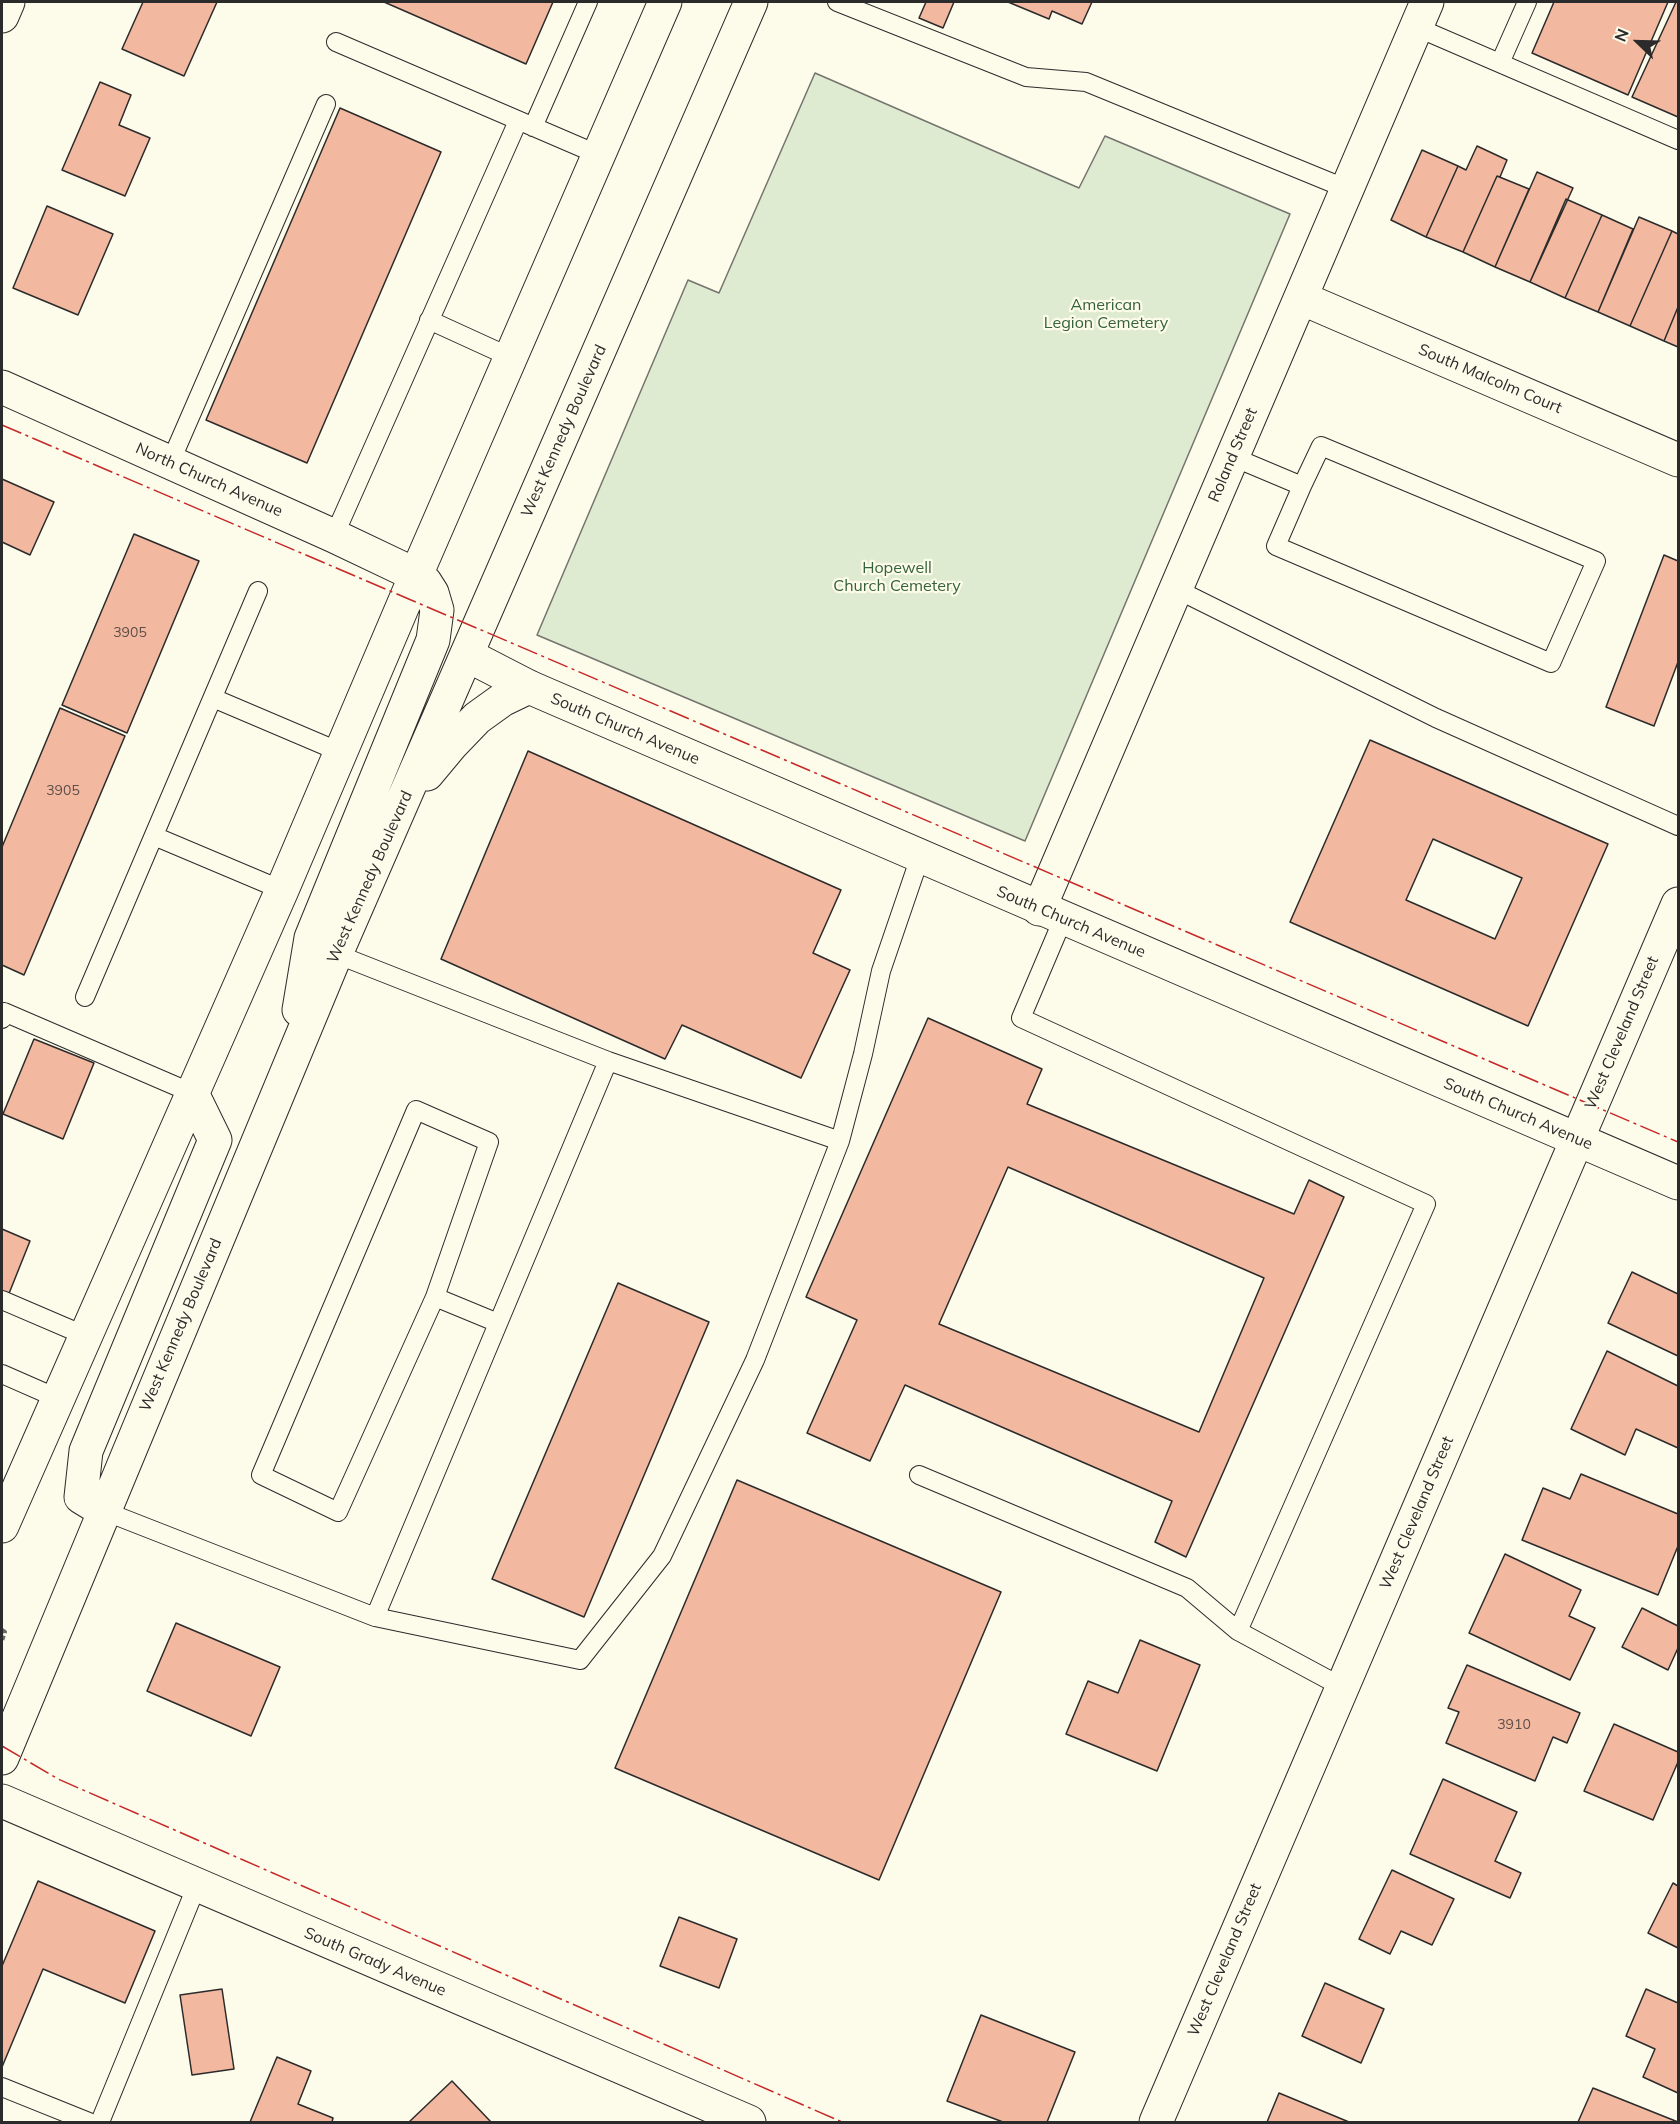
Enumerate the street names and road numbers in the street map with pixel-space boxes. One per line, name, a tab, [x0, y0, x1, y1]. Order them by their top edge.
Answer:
street label: South Malcolm Court	[1415, 340, 1565, 418]
street label: West Kennedy Boulevard	[517, 342, 611, 520]
street label: Roland Street	[1204, 405, 1262, 505]
street label: North Church Avenue	[132, 439, 286, 521]
street label: South Church Avenue	[548, 689, 702, 769]
street label: West Kennedy Boulevard	[323, 788, 417, 966]
street label: South Church Avenue	[994, 882, 1148, 962]
street label: West Cleveland Street	[1581, 954, 1663, 1112]
street label: South Church Avenue	[1441, 1074, 1595, 1154]
street label: West Kennedy Boulevard	[136, 1235, 226, 1415]
street label: West Cleveland Street	[1376, 1434, 1458, 1592]
street label: West Cleveland Street	[1184, 1881, 1266, 2039]
street label: South Grady Avenue	[301, 1923, 449, 2001]

